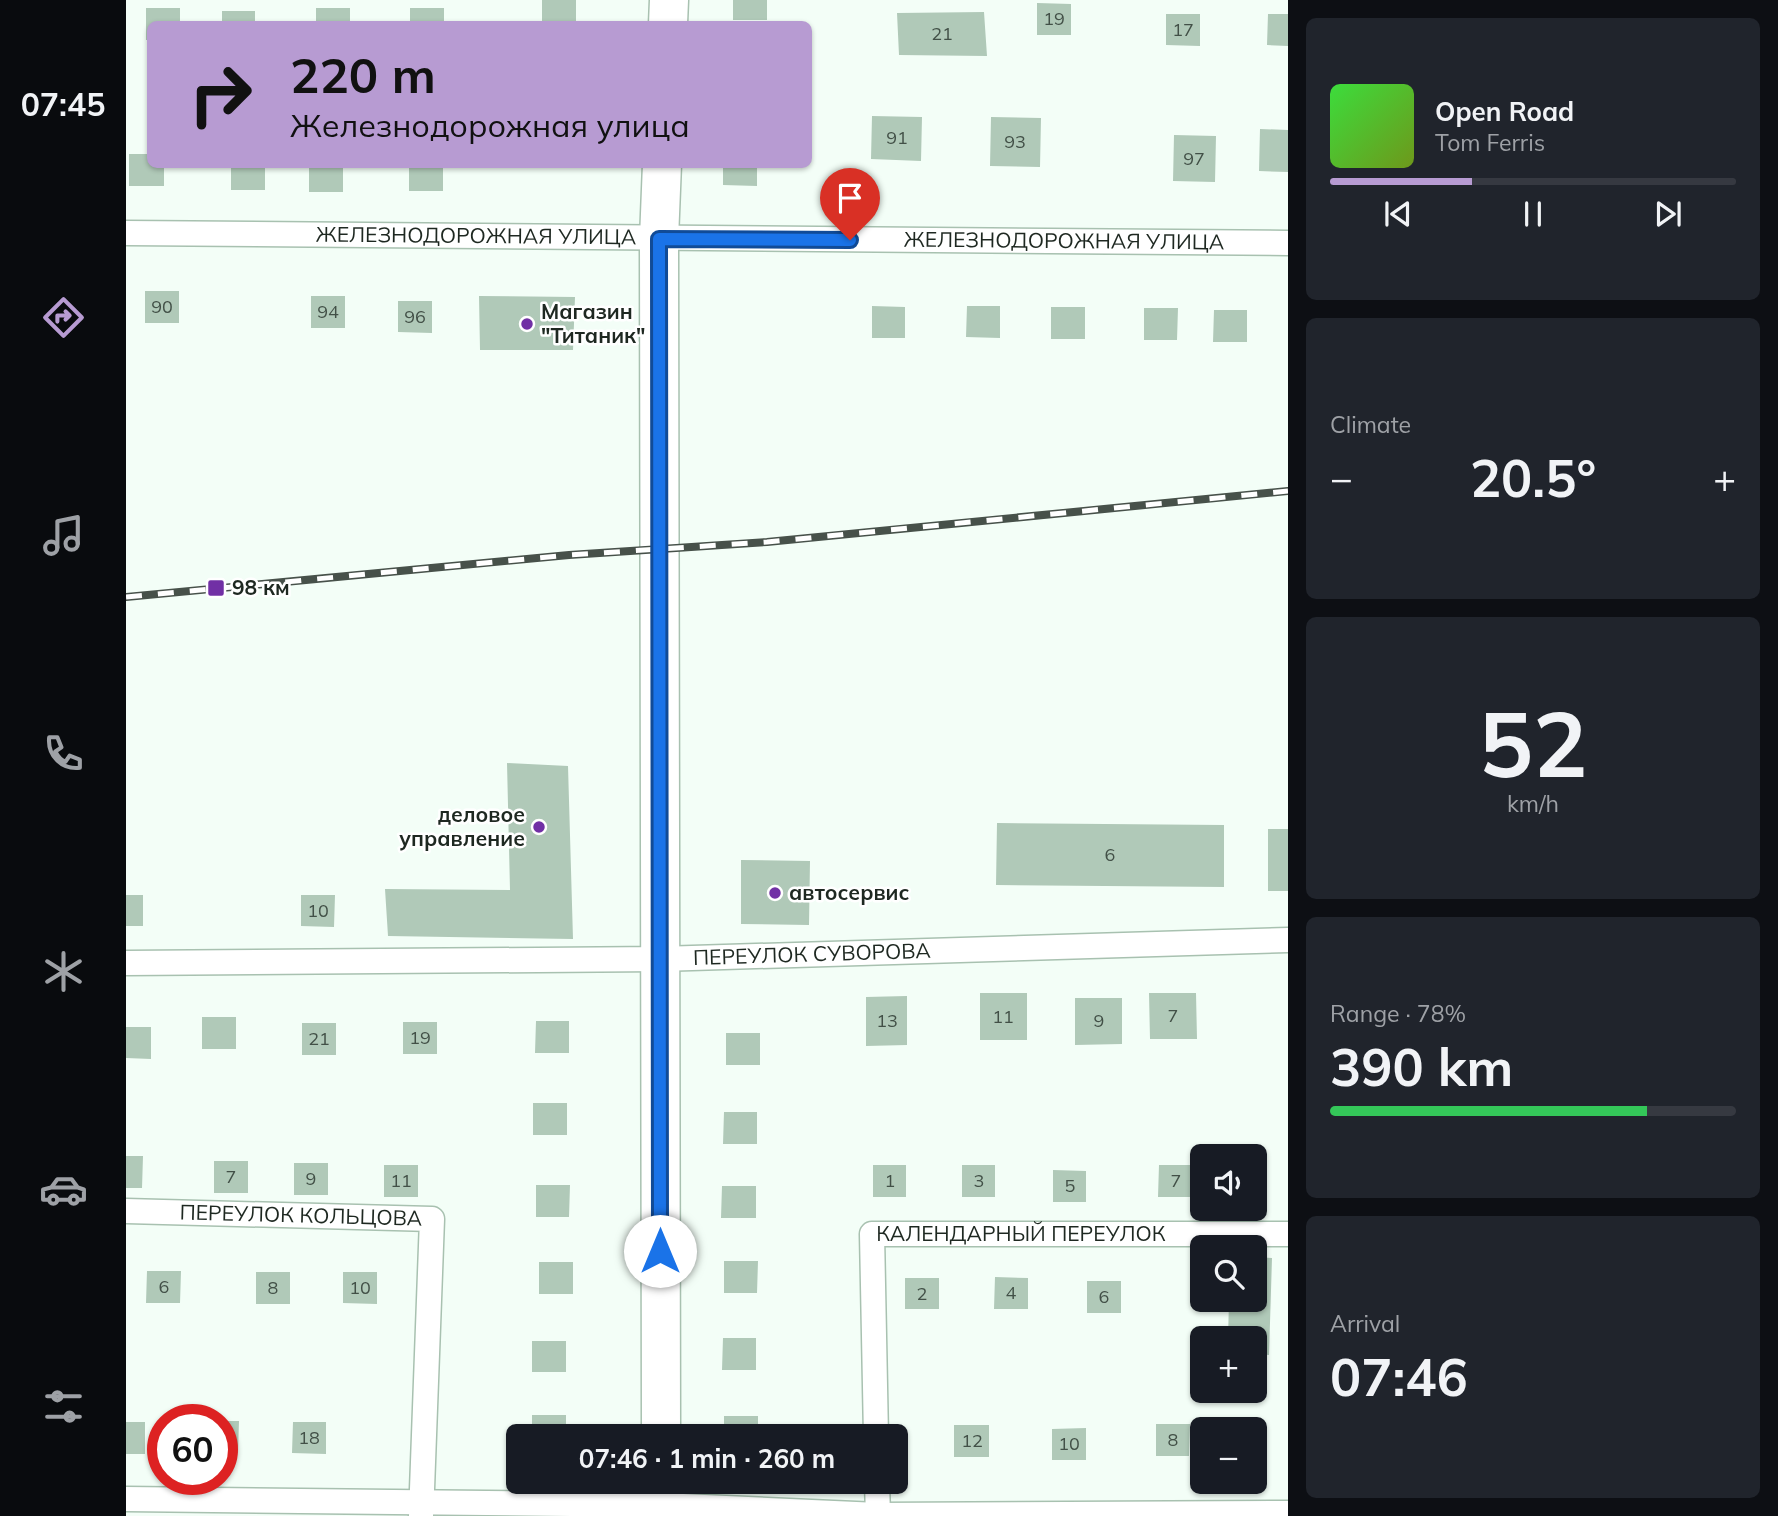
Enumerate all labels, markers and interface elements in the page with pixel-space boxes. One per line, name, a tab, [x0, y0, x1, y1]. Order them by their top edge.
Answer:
house number: 19	[1043, 7, 1065, 30]
house number: 17	[1172, 18, 1194, 41]
house number: 21	[931, 22, 953, 45]
text: 220 m	[290, 44, 436, 105]
icon: right	[175, 49, 266, 140]
text: 07:45	[21, 84, 105, 124]
text: Open Road	[1435, 95, 1574, 128]
text: Железнодорожная улица	[290, 105, 690, 145]
house number: 91	[886, 126, 908, 149]
text: Tom Ferris	[1435, 128, 1545, 157]
house number: 93	[1004, 130, 1026, 153]
house number: 97	[1183, 147, 1205, 170]
pin	[820, 168, 880, 240]
icon: arrive	[831, 179, 869, 217]
icon: previous	[1379, 195, 1417, 233]
icon: pause	[1514, 195, 1552, 233]
icon: next	[1649, 195, 1687, 233]
street label: ЖЕЛЕЗНОДОРОЖНАЯ УЛИЦА	[316, 221, 637, 249]
street label: ЖЕЛЕЗНОДОРОЖНАЯ УЛИЦА	[904, 226, 1225, 254]
icon: directions	[39, 293, 88, 342]
house number: 90	[151, 295, 173, 318]
place label: Магазин "Титаник"	[541, 298, 645, 348]
house number: 94	[317, 300, 339, 323]
house number: 96	[404, 305, 426, 328]
marker: Магазин "Титаник"	[519, 316, 535, 332]
text: Climate	[1330, 410, 1411, 439]
text: 20.5°	[1470, 445, 1596, 510]
text: −	[1330, 454, 1353, 502]
text: +	[1713, 454, 1736, 502]
icon: music	[39, 511, 88, 560]
place label: 98 км	[232, 574, 290, 600]
marker: 98 км	[206, 578, 226, 598]
text: 52	[1478, 686, 1588, 800]
icon: phone	[39, 729, 88, 778]
text: km/h	[1507, 789, 1559, 818]
place label: деловое управление	[399, 801, 525, 851]
marker: деловое управление	[531, 819, 547, 835]
house number: 6	[1105, 843, 1115, 866]
place label: автосервис	[789, 879, 910, 905]
marker: автосервис	[767, 885, 783, 901]
house number: 10	[307, 899, 329, 922]
street label: ПЕРЕУЛОК СУВОРОВА	[693, 937, 932, 970]
icon: climate	[39, 947, 88, 996]
text: Range · 78%	[1330, 999, 1466, 1028]
house number: 7	[1168, 1004, 1178, 1027]
house number: 11	[992, 1005, 1014, 1028]
house number: 13	[876, 1009, 898, 1032]
house number: 9	[1094, 1009, 1104, 1032]
house number: 19	[409, 1026, 431, 1049]
house number: 21	[308, 1027, 330, 1050]
text: 390 km	[1330, 1034, 1513, 1099]
map controls	[1190, 1144, 1267, 1494]
button: sound	[1190, 1144, 1267, 1221]
icon: car	[39, 1165, 88, 1214]
house number: 7	[226, 1165, 236, 1188]
house number: 9	[306, 1167, 316, 1190]
house number: 11	[390, 1169, 412, 1192]
house number: 1	[885, 1169, 895, 1192]
house number: 3	[974, 1169, 984, 1192]
house number: 7	[1171, 1169, 1181, 1192]
house number: 5	[1065, 1174, 1076, 1197]
street label: ПЕРЕУЛОК КОЛЬЦОВА	[179, 1198, 423, 1231]
position arrow	[623, 1214, 697, 1288]
street label: КАЛЕНДАРНЫЙ ПЕРЕУЛОК	[876, 1220, 1166, 1246]
button: search	[1190, 1235, 1267, 1312]
house number: 6	[159, 1275, 169, 1298]
house number: 8	[268, 1276, 278, 1299]
house number: 10	[349, 1276, 371, 1299]
house number: 4	[1006, 1281, 1017, 1304]
house number: 2	[917, 1282, 927, 1305]
house number: 6	[1099, 1285, 1109, 1308]
text: Arrival	[1330, 1309, 1400, 1338]
button: +	[1190, 1326, 1267, 1403]
text: 07:46	[1330, 1344, 1468, 1409]
icon: filters	[39, 1382, 88, 1431]
speed limit sign: 60	[147, 1404, 238, 1495]
button: −	[1190, 1417, 1267, 1494]
house number: 18	[298, 1426, 320, 1449]
house number: 8	[1168, 1428, 1178, 1451]
house number: 12	[961, 1429, 983, 1452]
house number: 10	[1058, 1432, 1080, 1455]
text: 07:46 · 1 min · 260 m	[579, 1442, 835, 1475]

